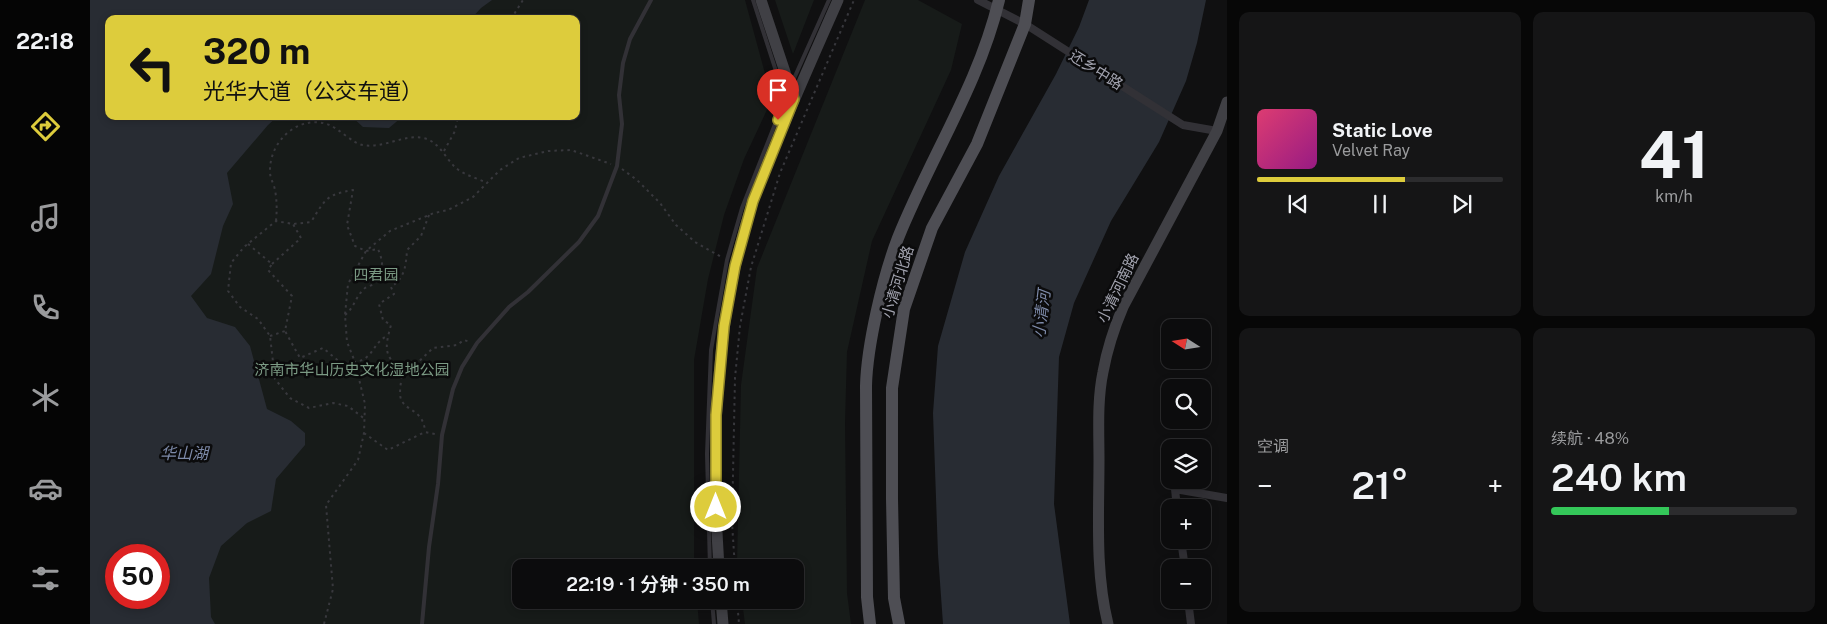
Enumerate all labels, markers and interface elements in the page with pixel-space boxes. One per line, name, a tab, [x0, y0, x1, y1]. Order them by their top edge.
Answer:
text: 22:18	[16, 28, 74, 54]
text: 320 m	[203, 31, 310, 72]
icon: left	[120, 35, 185, 100]
street label: 还乡中路	[1066, 46, 1126, 93]
pin	[757, 69, 799, 120]
icon: arrive	[764, 76, 792, 104]
text: 光华大道（公交车道）	[203, 78, 423, 104]
icon: directions	[28, 109, 63, 144]
text: 41	[1639, 116, 1709, 193]
text: Static Love	[1332, 119, 1433, 141]
text: Velvet Ray	[1332, 141, 1410, 160]
text: km/h	[1655, 187, 1693, 206]
icon: previous	[1284, 190, 1312, 218]
icon: pause	[1366, 190, 1394, 218]
icon: next	[1448, 190, 1476, 218]
icon: music	[28, 200, 63, 235]
street label: 小清河北路	[878, 243, 917, 320]
street label: 小清河南路	[1093, 250, 1142, 325]
park label: 四君园	[353, 266, 399, 283]
water label: 小清河	[1029, 286, 1054, 339]
icon: phone	[28, 290, 63, 325]
north arrow	[1161, 319, 1211, 369]
map controls	[1161, 319, 1211, 609]
park label: 济南市华山历史文化湿地公园	[254, 361, 450, 378]
button: search	[1161, 379, 1211, 429]
icon: climate	[28, 380, 63, 415]
text: 续航 · 48%	[1551, 429, 1629, 448]
text: 空调	[1257, 437, 1289, 456]
button: layers	[1161, 439, 1211, 489]
water label: 华山湖	[160, 444, 211, 463]
text: 240 km	[1551, 455, 1687, 500]
text: 21°	[1351, 463, 1409, 508]
text: −	[1257, 469, 1273, 502]
text: +	[1487, 469, 1503, 502]
icon: car	[28, 471, 63, 506]
position arrow	[689, 480, 741, 532]
button: +	[1161, 499, 1211, 549]
speed limit sign: 50	[105, 544, 170, 609]
button: −	[1161, 559, 1211, 609]
icon: filters	[28, 561, 63, 596]
text: 22:19 · 1 分钟 · 350 m	[566, 573, 750, 595]

